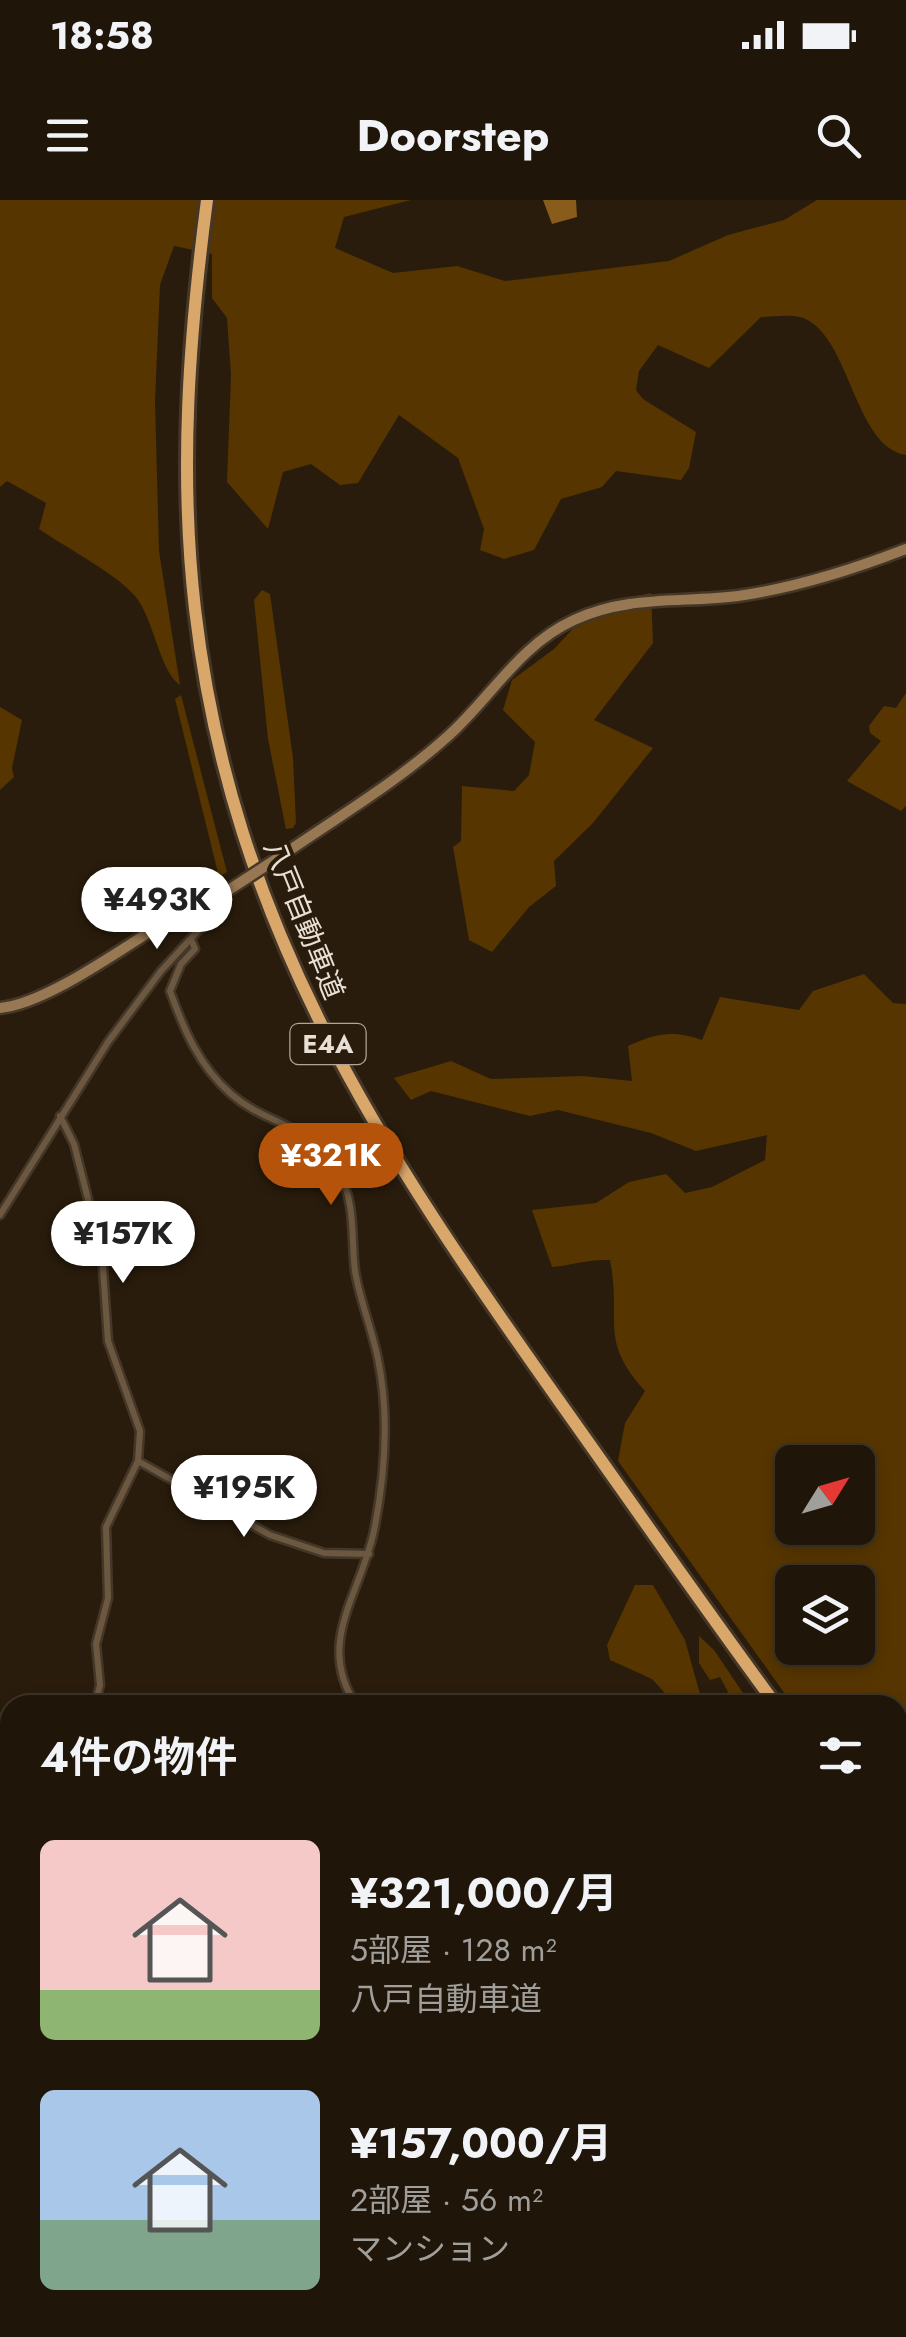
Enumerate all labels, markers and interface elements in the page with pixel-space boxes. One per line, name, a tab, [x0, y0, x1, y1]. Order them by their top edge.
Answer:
text: 18:58	[50, 8, 154, 63]
text: Doorstep	[357, 103, 549, 168]
icon: menu	[40, 108, 95, 163]
icon: search	[811, 108, 866, 163]
street label: 八戸自動車道	[254, 834, 354, 1006]
pin: ¥493K	[87, 867, 227, 952]
text: ¥493K	[103, 876, 211, 922]
road number: E4A	[290, 1024, 366, 1064]
pin: ¥321K	[261, 1123, 401, 1208]
text: ¥321K	[281, 1132, 381, 1178]
pin: ¥157K	[53, 1201, 193, 1286]
text: ¥157K	[73, 1210, 173, 1256]
north arrow	[775, 1445, 875, 1545]
map controls	[775, 1445, 875, 1665]
pin: ¥195K	[174, 1455, 314, 1540]
text: ¥195K	[193, 1464, 295, 1510]
button: layers	[775, 1565, 875, 1665]
text: 4件の物件	[40, 1727, 237, 1788]
icon: filters	[813, 1728, 868, 1783]
text: ¥321,000/月	[350, 1863, 618, 1924]
icon: home	[120, 1880, 240, 2000]
text: 5部屋 · 128 m²	[350, 1927, 557, 1973]
text: 八戸自動車道	[350, 1976, 542, 2022]
text: ¥157,000/月	[350, 2113, 612, 2174]
icon: home	[120, 2130, 240, 2250]
text: 2部屋 · 56 m²	[350, 2177, 543, 2223]
text: マンション	[350, 2226, 510, 2272]

